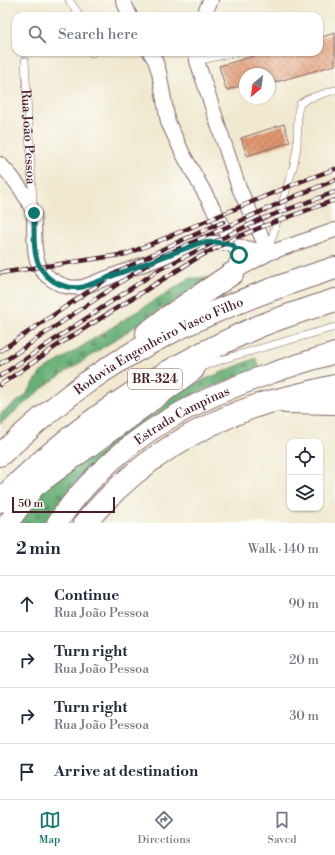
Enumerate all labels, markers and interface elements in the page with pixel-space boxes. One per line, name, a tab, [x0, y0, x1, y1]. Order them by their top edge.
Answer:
search box	[12, 12, 323, 56]
icon: search	[26, 23, 48, 45]
text: Search here	[58, 25, 138, 44]
north arrow	[239, 68, 275, 104]
street label: Rua João Pessoa	[18, 89, 39, 185]
route end	[25, 204, 43, 222]
route start	[230, 246, 248, 264]
street label: Rodovia Engenheiro Vasco Filho	[71, 294, 246, 398]
road number: BR-324	[128, 369, 182, 389]
street label: Estrada Campinas	[131, 383, 232, 449]
map controls	[287, 439, 323, 511]
button: locate	[287, 439, 323, 475]
button: layers	[287, 475, 323, 511]
scale bar	[12, 495, 115, 514]
text: 50 m	[18, 497, 43, 511]
text: 2 min	[16, 538, 61, 560]
text: Walk · 140 m	[248, 541, 319, 557]
text: Continue	[54, 586, 119, 605]
icon: ahead	[16, 593, 38, 615]
text: 90 m	[288, 596, 319, 612]
text: Rua João Pessoa	[54, 605, 149, 621]
text: Turn right	[54, 642, 128, 661]
icon: right	[16, 649, 38, 671]
text: 20 m	[289, 652, 319, 668]
text: Rua João Pessoa	[54, 661, 149, 677]
text: Turn right	[54, 698, 128, 717]
icon: right	[16, 705, 38, 727]
text: 30 m	[289, 708, 319, 724]
text: Rua João Pessoa	[54, 717, 149, 733]
icon: arrive	[16, 761, 38, 783]
text: Arrive at destination	[54, 762, 198, 781]
tab: Map	[39, 809, 61, 847]
tab: Directions	[138, 809, 191, 847]
tab: Saved	[268, 809, 296, 847]

